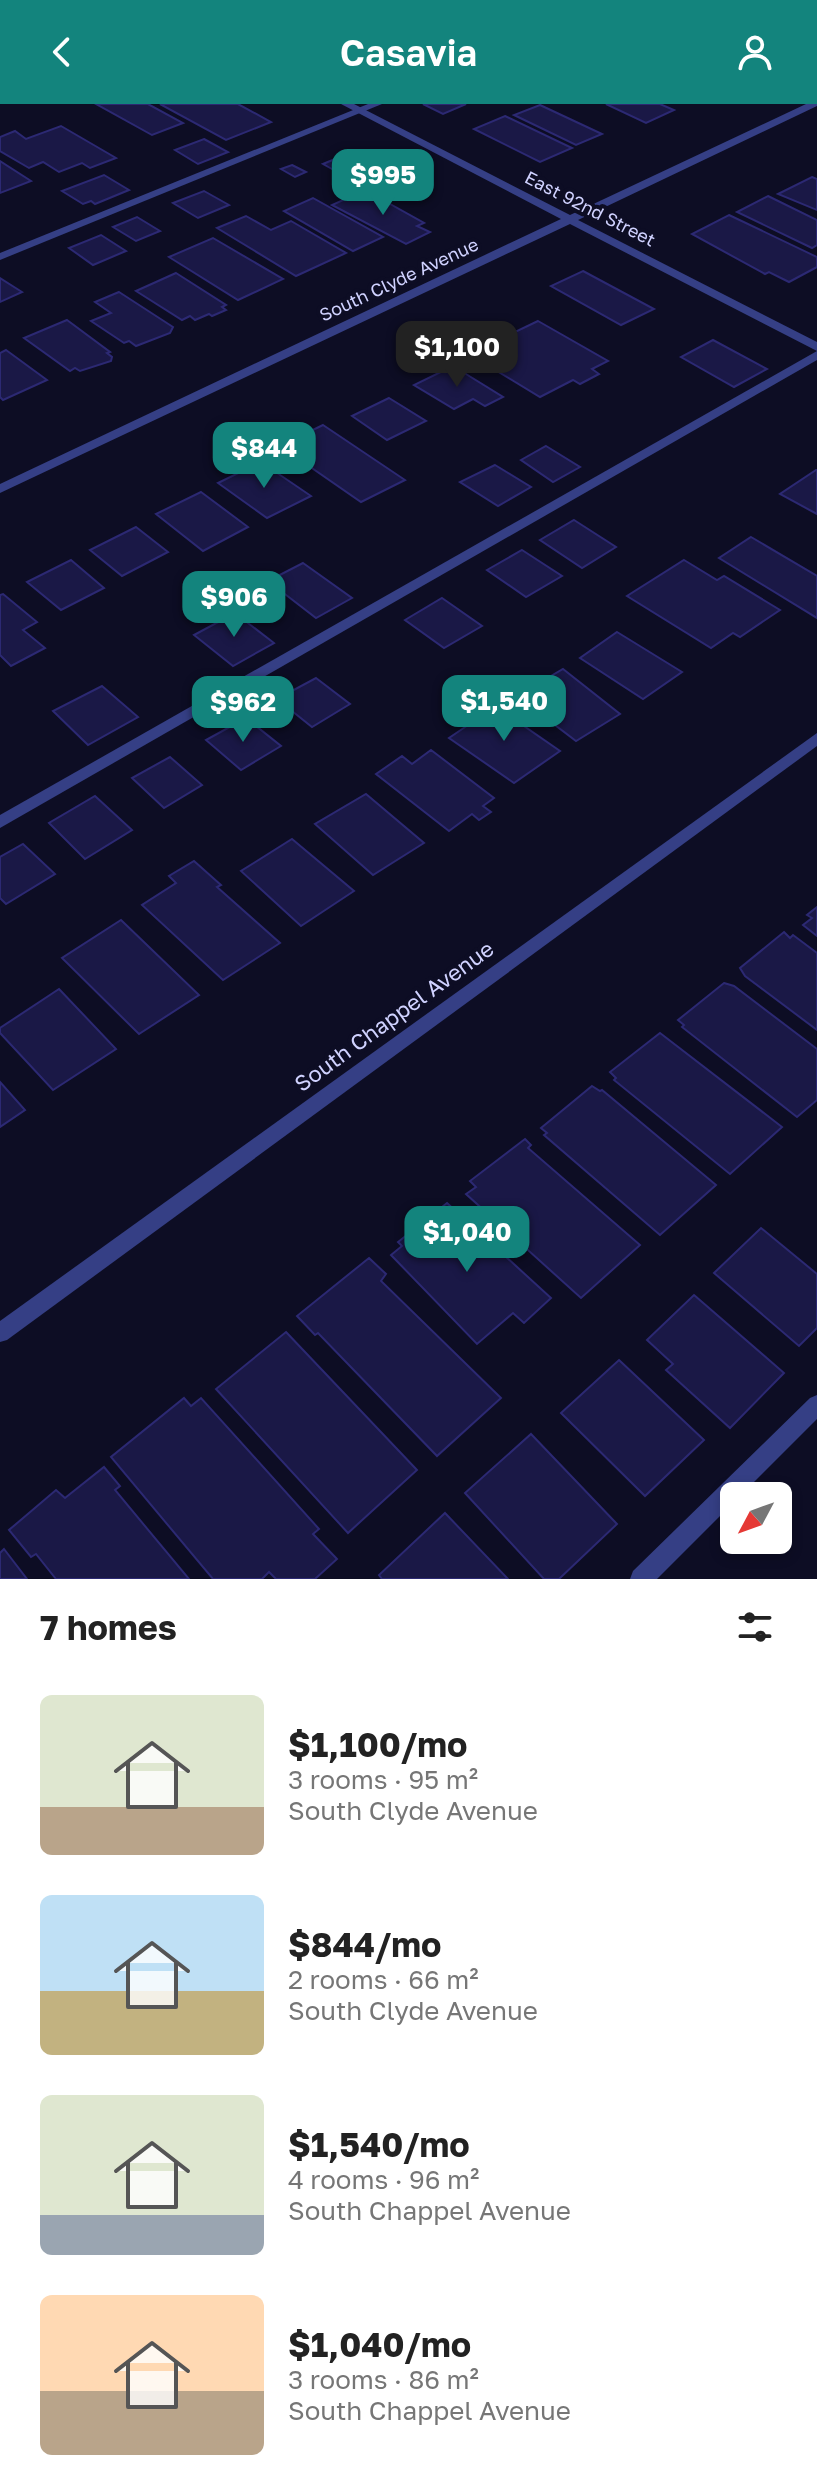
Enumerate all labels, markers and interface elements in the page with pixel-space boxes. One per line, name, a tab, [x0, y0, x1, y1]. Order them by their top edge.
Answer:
icon: back	[40, 30, 84, 74]
icon: person	[733, 30, 777, 74]
text: Casavia	[340, 31, 477, 74]
pin: $995	[336, 149, 430, 217]
text: $995	[350, 159, 416, 190]
street label: East 92nd Street	[522, 166, 659, 250]
street label: South Clyde Avenue	[316, 233, 482, 326]
pin: $1,100	[392, 321, 522, 389]
text: $1,100	[414, 331, 500, 362]
pin: $844	[217, 422, 311, 490]
text: $844	[231, 432, 297, 463]
pin: $906	[187, 571, 281, 639]
text: $906	[200, 581, 268, 612]
pin: $1,540	[439, 675, 569, 743]
pin: $962	[196, 676, 290, 744]
text: $1,540	[460, 685, 548, 716]
text: $962	[210, 686, 276, 717]
street label: South Chappel Avenue	[289, 934, 498, 1097]
pin: $1,040	[402, 1206, 532, 1274]
text: $1,040	[422, 1216, 512, 1247]
north arrow	[720, 1482, 792, 1554]
map controls	[720, 1482, 792, 1554]
icon: filters	[733, 1605, 777, 1649]
text: 7 homes	[40, 1607, 177, 1647]
text: $1,100/mo	[288, 1724, 467, 1764]
icon: home	[104, 1727, 200, 1823]
text: 3 rooms · 95 m²	[288, 1764, 478, 1795]
text: South Clyde Avenue	[288, 1795, 538, 1826]
text: $844/mo	[288, 1924, 442, 1964]
icon: home	[104, 1927, 200, 2023]
text: 2 rooms · 66 m²	[288, 1964, 479, 1995]
text: South Clyde Avenue	[288, 1995, 538, 2026]
text: $1,540/mo	[288, 2124, 470, 2164]
icon: home	[104, 2127, 200, 2223]
text: 4 rooms · 96 m²	[288, 2164, 479, 2195]
text: South Chappel Avenue	[288, 2195, 571, 2226]
text: $1,040/mo	[288, 2324, 471, 2364]
icon: home	[104, 2327, 200, 2423]
text: 3 rooms · 86 m²	[288, 2364, 479, 2395]
text: South Chappel Avenue	[288, 2395, 571, 2426]

